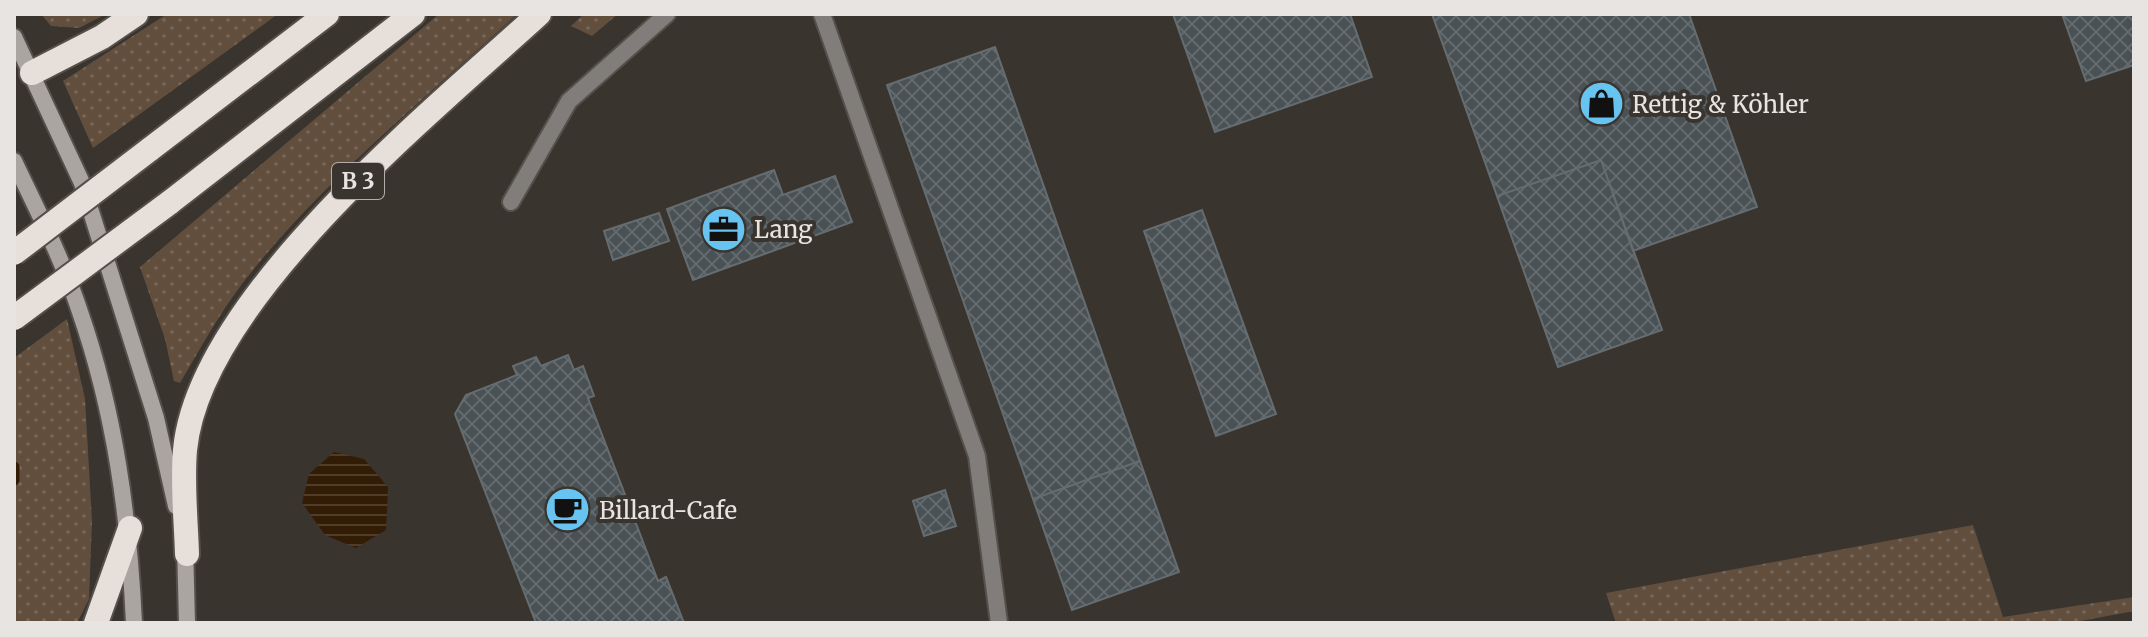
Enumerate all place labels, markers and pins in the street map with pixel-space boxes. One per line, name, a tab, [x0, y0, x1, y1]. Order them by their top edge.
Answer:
shop icon: Rettig & Köhler	[1577, 80, 1625, 128]
place label: Rettig & Köhler	[1632, 89, 1809, 120]
office icon: Lang	[699, 205, 747, 253]
place label: Lang	[754, 214, 813, 245]
cafe icon: Billard-Cafe	[544, 486, 592, 534]
place label: Billard-Cafe	[599, 495, 737, 526]

